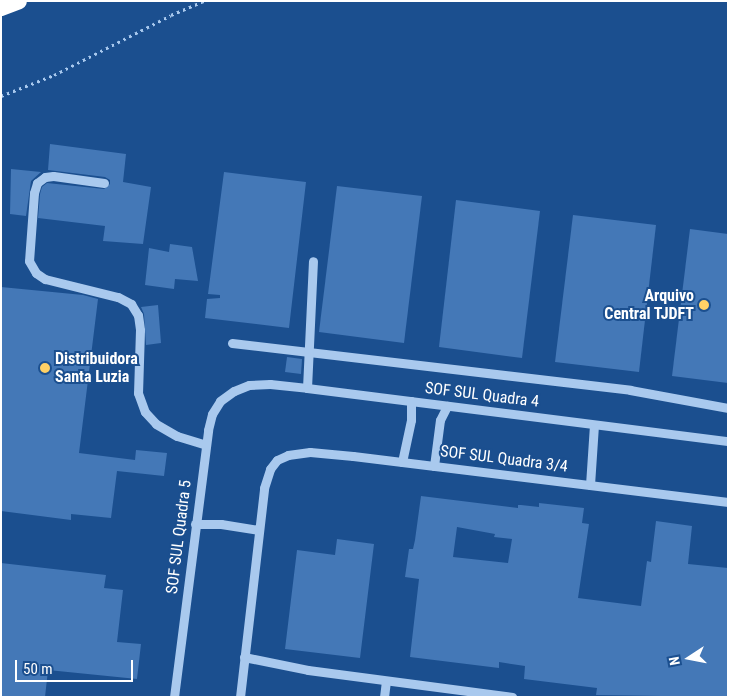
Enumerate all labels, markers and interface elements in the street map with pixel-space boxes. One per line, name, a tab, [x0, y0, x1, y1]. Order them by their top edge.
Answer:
place label: Arquivo Central TJDFT	[604, 286, 694, 324]
marker: Arquivo Central TJDFT	[698, 299, 710, 311]
place label: Distribuidora Santa Luzia	[55, 349, 138, 387]
marker: Distribuidora Santa Luzia	[39, 362, 51, 374]
street label: SOF SUL Quadra 4	[424, 378, 540, 412]
street label: SOF SUL Quadra 3/4	[439, 442, 569, 476]
street label: SOF SUL Quadra 5	[162, 479, 196, 595]
north arrow	[664, 633, 714, 683]
scale bar	[18, 650, 135, 682]
text: N	[666, 655, 683, 667]
text: 50 m	[23, 660, 53, 678]

